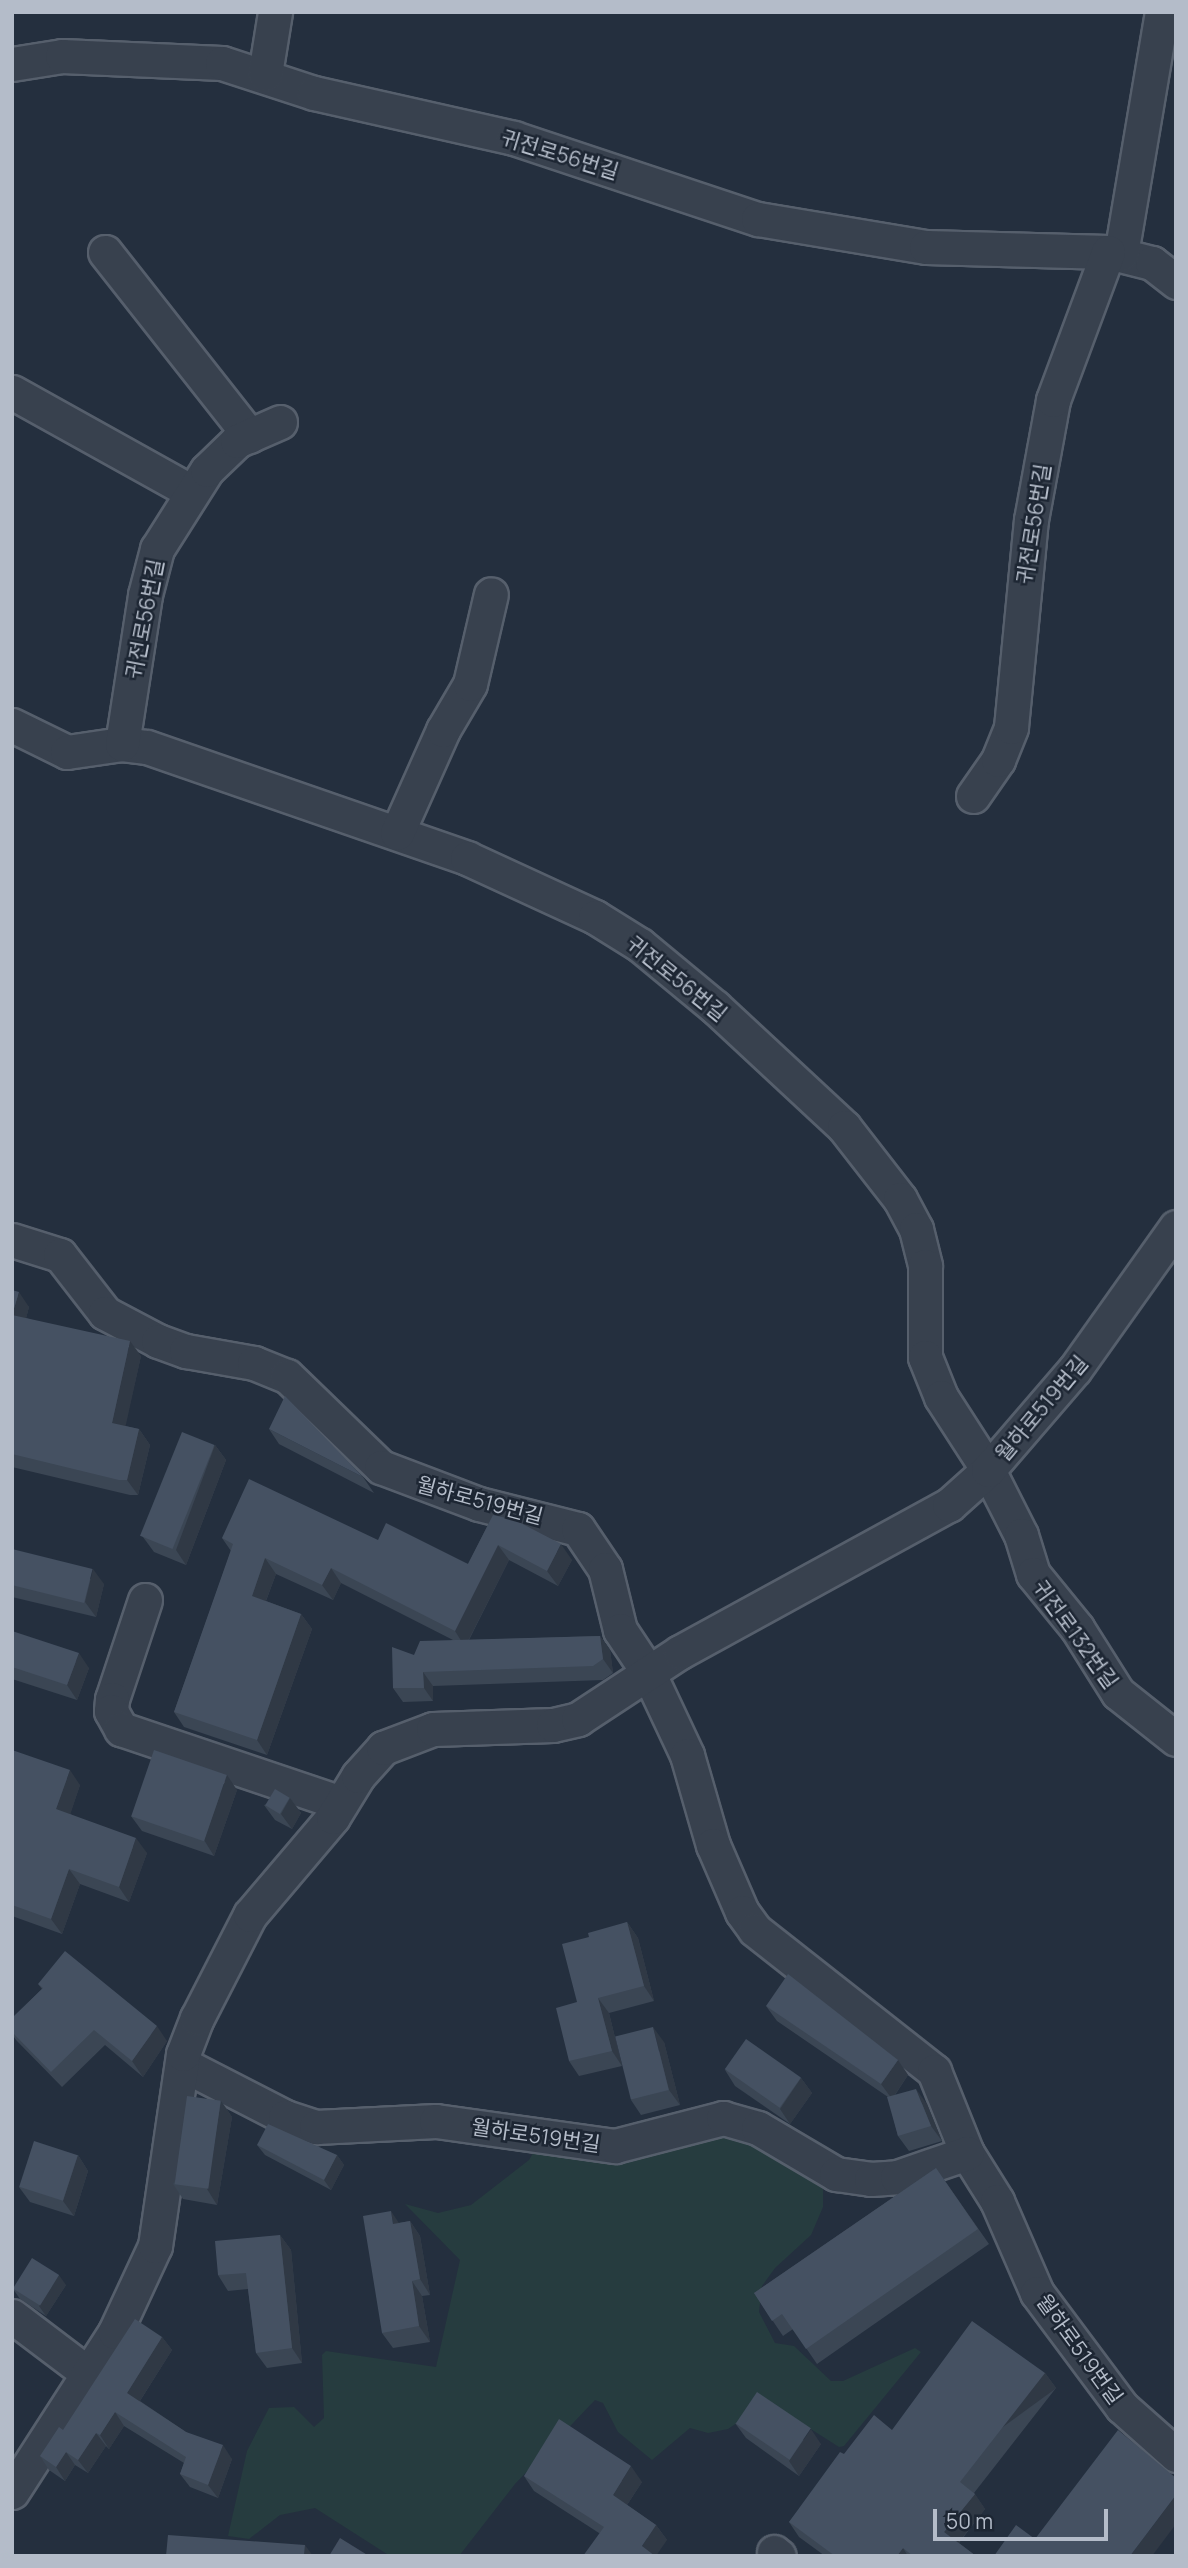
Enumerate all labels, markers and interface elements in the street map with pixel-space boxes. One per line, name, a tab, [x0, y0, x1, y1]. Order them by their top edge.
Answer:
street label: 귀전로56번길	[498, 124, 622, 184]
street label: 귀전로56번길	[1011, 462, 1055, 586]
street label: 귀전로56번길	[120, 557, 168, 681]
street label: 귀전로56번길	[622, 930, 732, 1026]
street label: 월하로519번길	[990, 1350, 1092, 1466]
street label: 월하로519번길	[414, 1471, 546, 1529]
street label: 귀전로132번길	[1028, 1575, 1124, 1693]
street label: 월하로519번길	[470, 2113, 602, 2157]
street label: 월하로519번길	[1032, 2289, 1128, 2409]
scale bar	[936, 2494, 1111, 2538]
text: 50 m	[946, 2507, 993, 2535]

